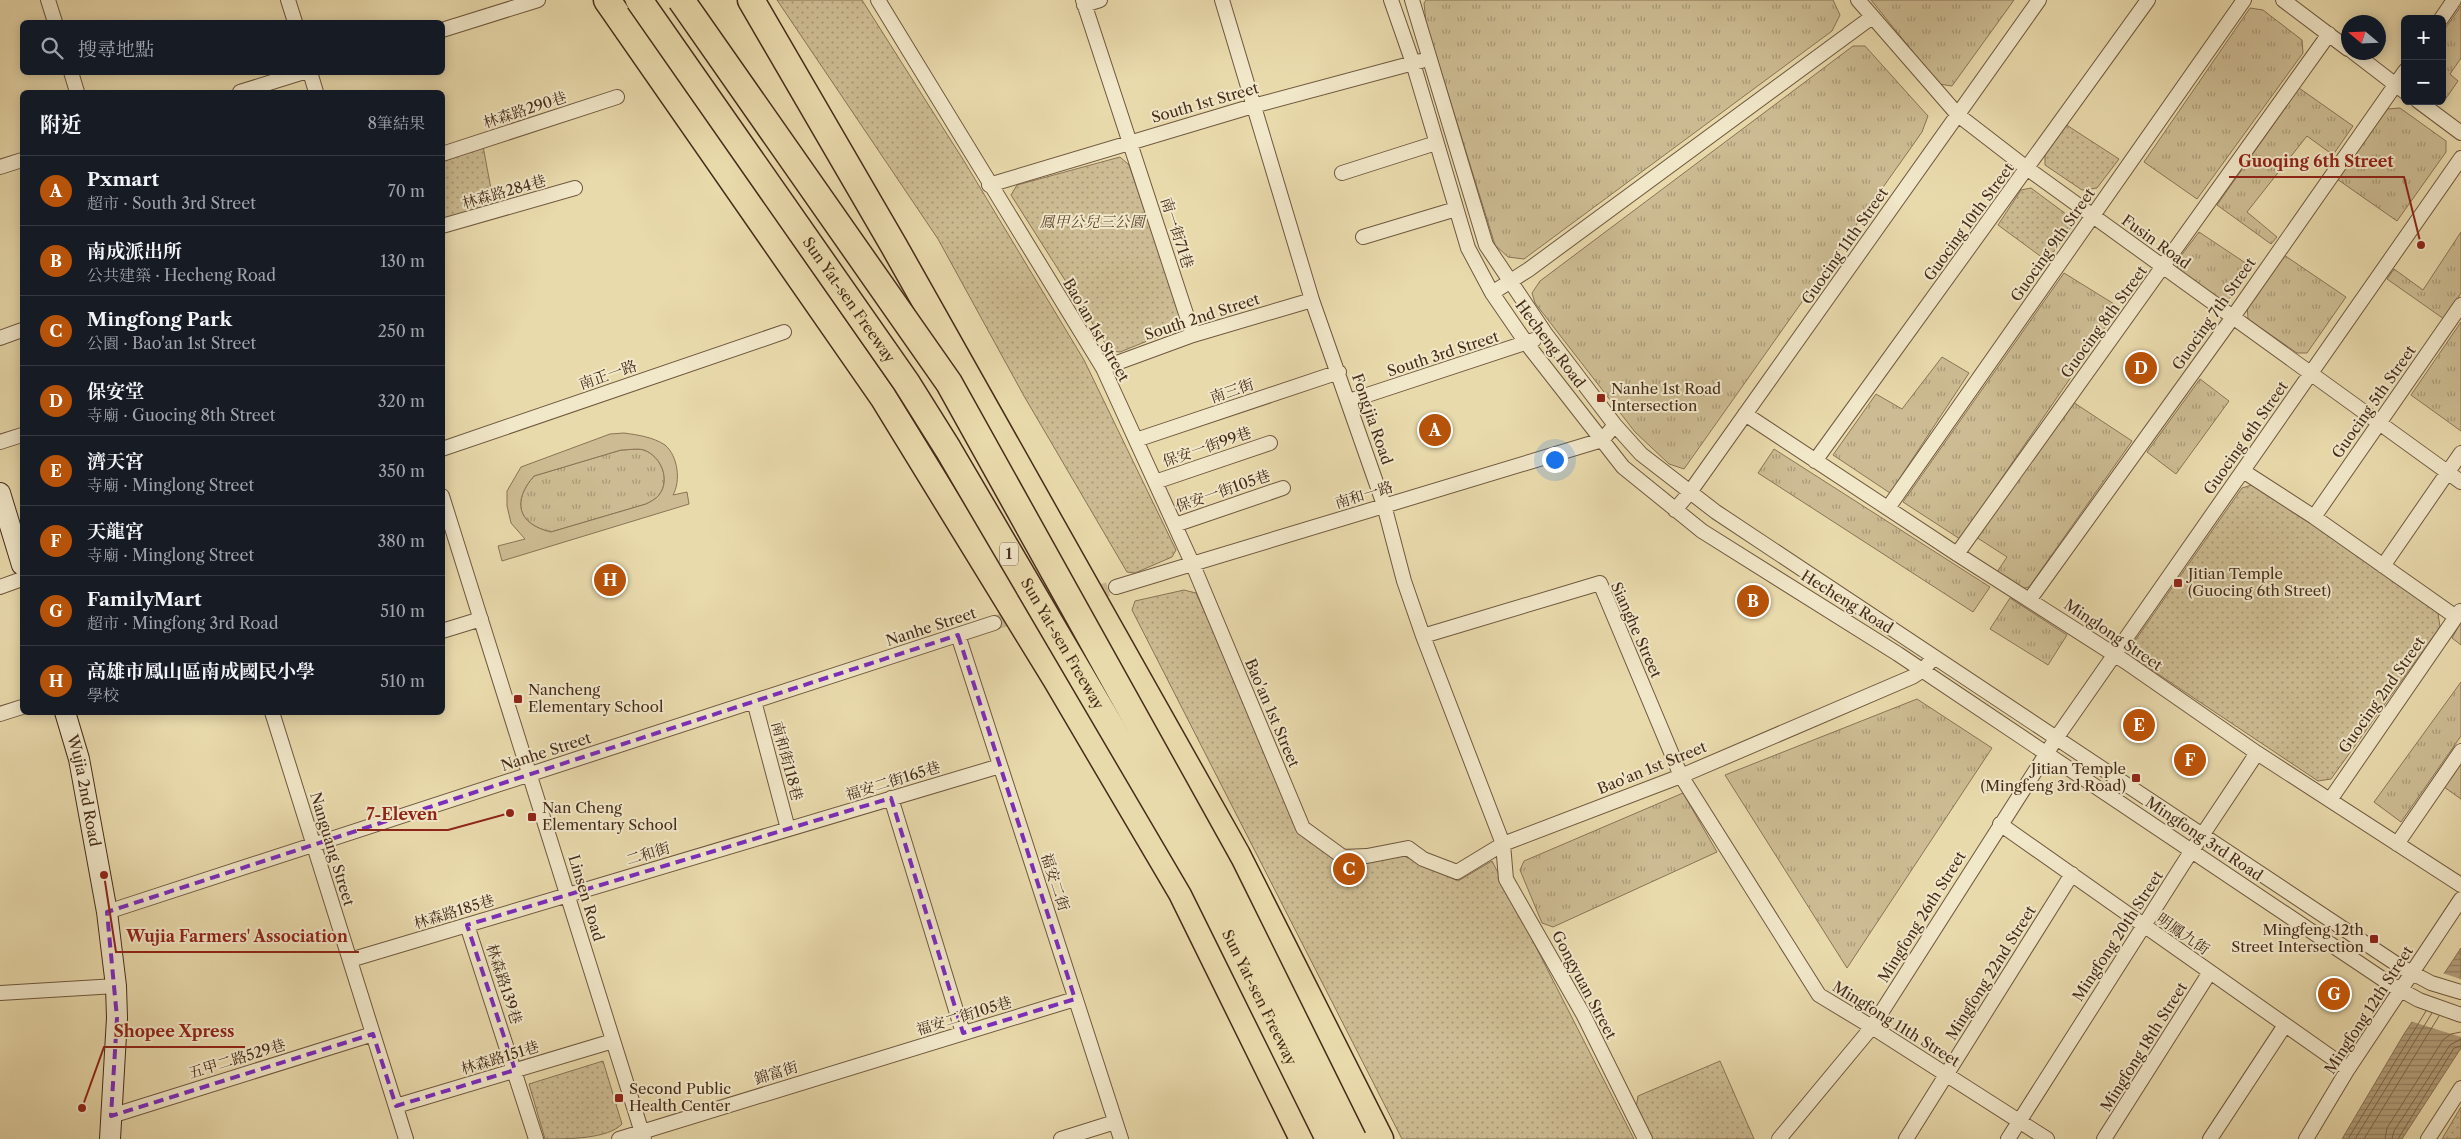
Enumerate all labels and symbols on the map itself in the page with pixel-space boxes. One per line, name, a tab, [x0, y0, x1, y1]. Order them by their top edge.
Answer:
north arrow	[2341, 15, 2386, 60]
street label: South 1st Street	[1149, 78, 1261, 127]
street label: 林森路290巷	[481, 87, 569, 132]
callout: Guoqing 6th Street	[2229, 146, 2404, 177]
text: Guoqing 6th Street	[2238, 151, 2394, 171]
street label: Guocing 10th Street	[1919, 158, 2018, 284]
street label: 林森路284巷	[460, 171, 548, 213]
street label: Guocing 11th Street	[1797, 183, 1892, 308]
street label: Guocing 9th Street	[2006, 184, 2099, 305]
street label: 南一街71巷	[1157, 195, 1198, 271]
street label: Fusin Road	[2118, 210, 2194, 273]
park label: 鳳甲公兒三公園	[1039, 212, 1146, 231]
street label: Sun Yat-sen Freeway	[799, 233, 900, 367]
street label: Guocing 7th Street	[2168, 253, 2260, 374]
street label: Guocing 8th Street	[2056, 261, 2151, 382]
street label: Bao'an 1st Street	[1059, 275, 1134, 385]
street label: South 2nd Street	[1142, 289, 1262, 344]
street label: Hecheng Road	[1511, 296, 1590, 391]
street label: South 3rd Street	[1385, 326, 1502, 381]
street label: Guocing 5th Street	[2327, 341, 2420, 462]
pin: D	[2125, 349, 2157, 387]
street label: 南正一路	[576, 356, 639, 393]
street label: Fongjia Road	[1348, 371, 1397, 467]
street label: 南三街	[1207, 374, 1256, 407]
street label: Guocing 6th Street	[2199, 377, 2292, 498]
place label: Nanhe 1st Road Intersection	[1611, 379, 1721, 415]
marker: Nanhe 1st Road Intersection	[1595, 392, 1607, 404]
pin: A	[1419, 411, 1451, 449]
street label: 保安一街99巷	[1160, 422, 1254, 471]
your location	[1542, 447, 1568, 473]
street label: 保安一街105巷	[1173, 465, 1273, 516]
street label: 南和一路	[1332, 477, 1395, 512]
road number: 1	[1000, 542, 1018, 566]
pin: H	[594, 561, 626, 599]
place label: Jitian Temple (Guocing 6th Street)	[2186, 564, 2331, 600]
street label: Hecheng Road	[1798, 566, 1897, 637]
street label: Sun Yat-sen Freeway	[1017, 575, 1109, 713]
marker: Jitian Temple (Guocing 6th Street)	[2172, 577, 2184, 589]
street label: Sianghe Street	[1607, 579, 1666, 681]
pin: B	[1737, 582, 1769, 620]
street label: Minglong Street	[2061, 595, 2167, 675]
street label: Nanhe Street	[883, 603, 979, 650]
street label: Guocing 2nd Street	[2334, 632, 2429, 757]
street label: Bao'an 1st Street	[1241, 656, 1304, 771]
place label: Nancheng Elementary School	[528, 680, 664, 716]
marker: Nancheng Elementary School	[512, 693, 524, 705]
pin: E	[2123, 706, 2155, 744]
street label: 南和街118巷	[768, 719, 807, 803]
street label: Nanhe Street	[498, 728, 594, 775]
street label: Wujia 2nd Road	[63, 731, 105, 848]
street label: Bao'an 1st Street	[1594, 737, 1710, 798]
pin: F	[2174, 741, 2206, 779]
street label: 福安二街165巷	[843, 757, 943, 804]
place label: Jitian Temple (Mingfeng 3rd Road)	[1980, 759, 2126, 795]
marker: Jitian Temple (Mingfeng 3rd Road)	[2130, 772, 2142, 784]
street label: Nanguang Street	[306, 790, 359, 909]
street label: Mingfong 3rd Road	[2142, 792, 2267, 885]
place label: Nan Cheng Elementary School	[542, 798, 678, 834]
callout: 7-Eleven	[357, 799, 448, 830]
text: 7-Eleven	[366, 804, 438, 824]
marker: Nan Cheng Elementary School	[526, 811, 538, 823]
street label: 二和街	[624, 838, 672, 869]
street label: Mingfong 26th Street	[1873, 847, 1970, 986]
street label: 福安二街	[1037, 850, 1074, 913]
pin: C	[1333, 850, 1365, 888]
street label: Linsen Road	[564, 852, 609, 943]
street label: Mingfong 20th Street	[2068, 866, 2167, 1005]
street label: 林森路185巷	[411, 890, 496, 933]
street label: Mingfong 22nd Street	[1941, 901, 2040, 1043]
street label: 明鳳九街	[2153, 909, 2213, 959]
place label: Mingfeng 12th Street Intersection	[2231, 920, 2365, 956]
callout: Wujia Farmers' Association	[116, 921, 359, 952]
text: Wujia Farmers' Association	[125, 926, 348, 946]
street label: Sun Yat-sen Freeway	[1218, 926, 1301, 1069]
street label: Gongyuan Street	[1548, 927, 1621, 1043]
marker: Mingfeng 12th Street Intersection	[2368, 933, 2380, 945]
street label: 林森路139巷	[483, 941, 526, 1026]
street label: Mingfong 12th Street	[2320, 942, 2417, 1077]
pin: G	[2318, 975, 2350, 1013]
street label: Mingfong 11th Street	[1829, 977, 1964, 1071]
street label: Mingfong 18th Street	[2096, 978, 2192, 1115]
street label: 福安二街105巷	[914, 992, 1014, 1039]
callout: Shopee Xpress	[104, 1016, 245, 1047]
text: Shopee Xpress	[113, 1021, 235, 1041]
street label: 五甲二路529巷	[186, 1035, 288, 1082]
street label: 林森路151巷	[458, 1037, 541, 1078]
street label: 錦富街	[752, 1057, 800, 1088]
place label: Second Public Health Center	[629, 1079, 731, 1115]
marker: Second Public Health Center	[613, 1092, 625, 1104]

